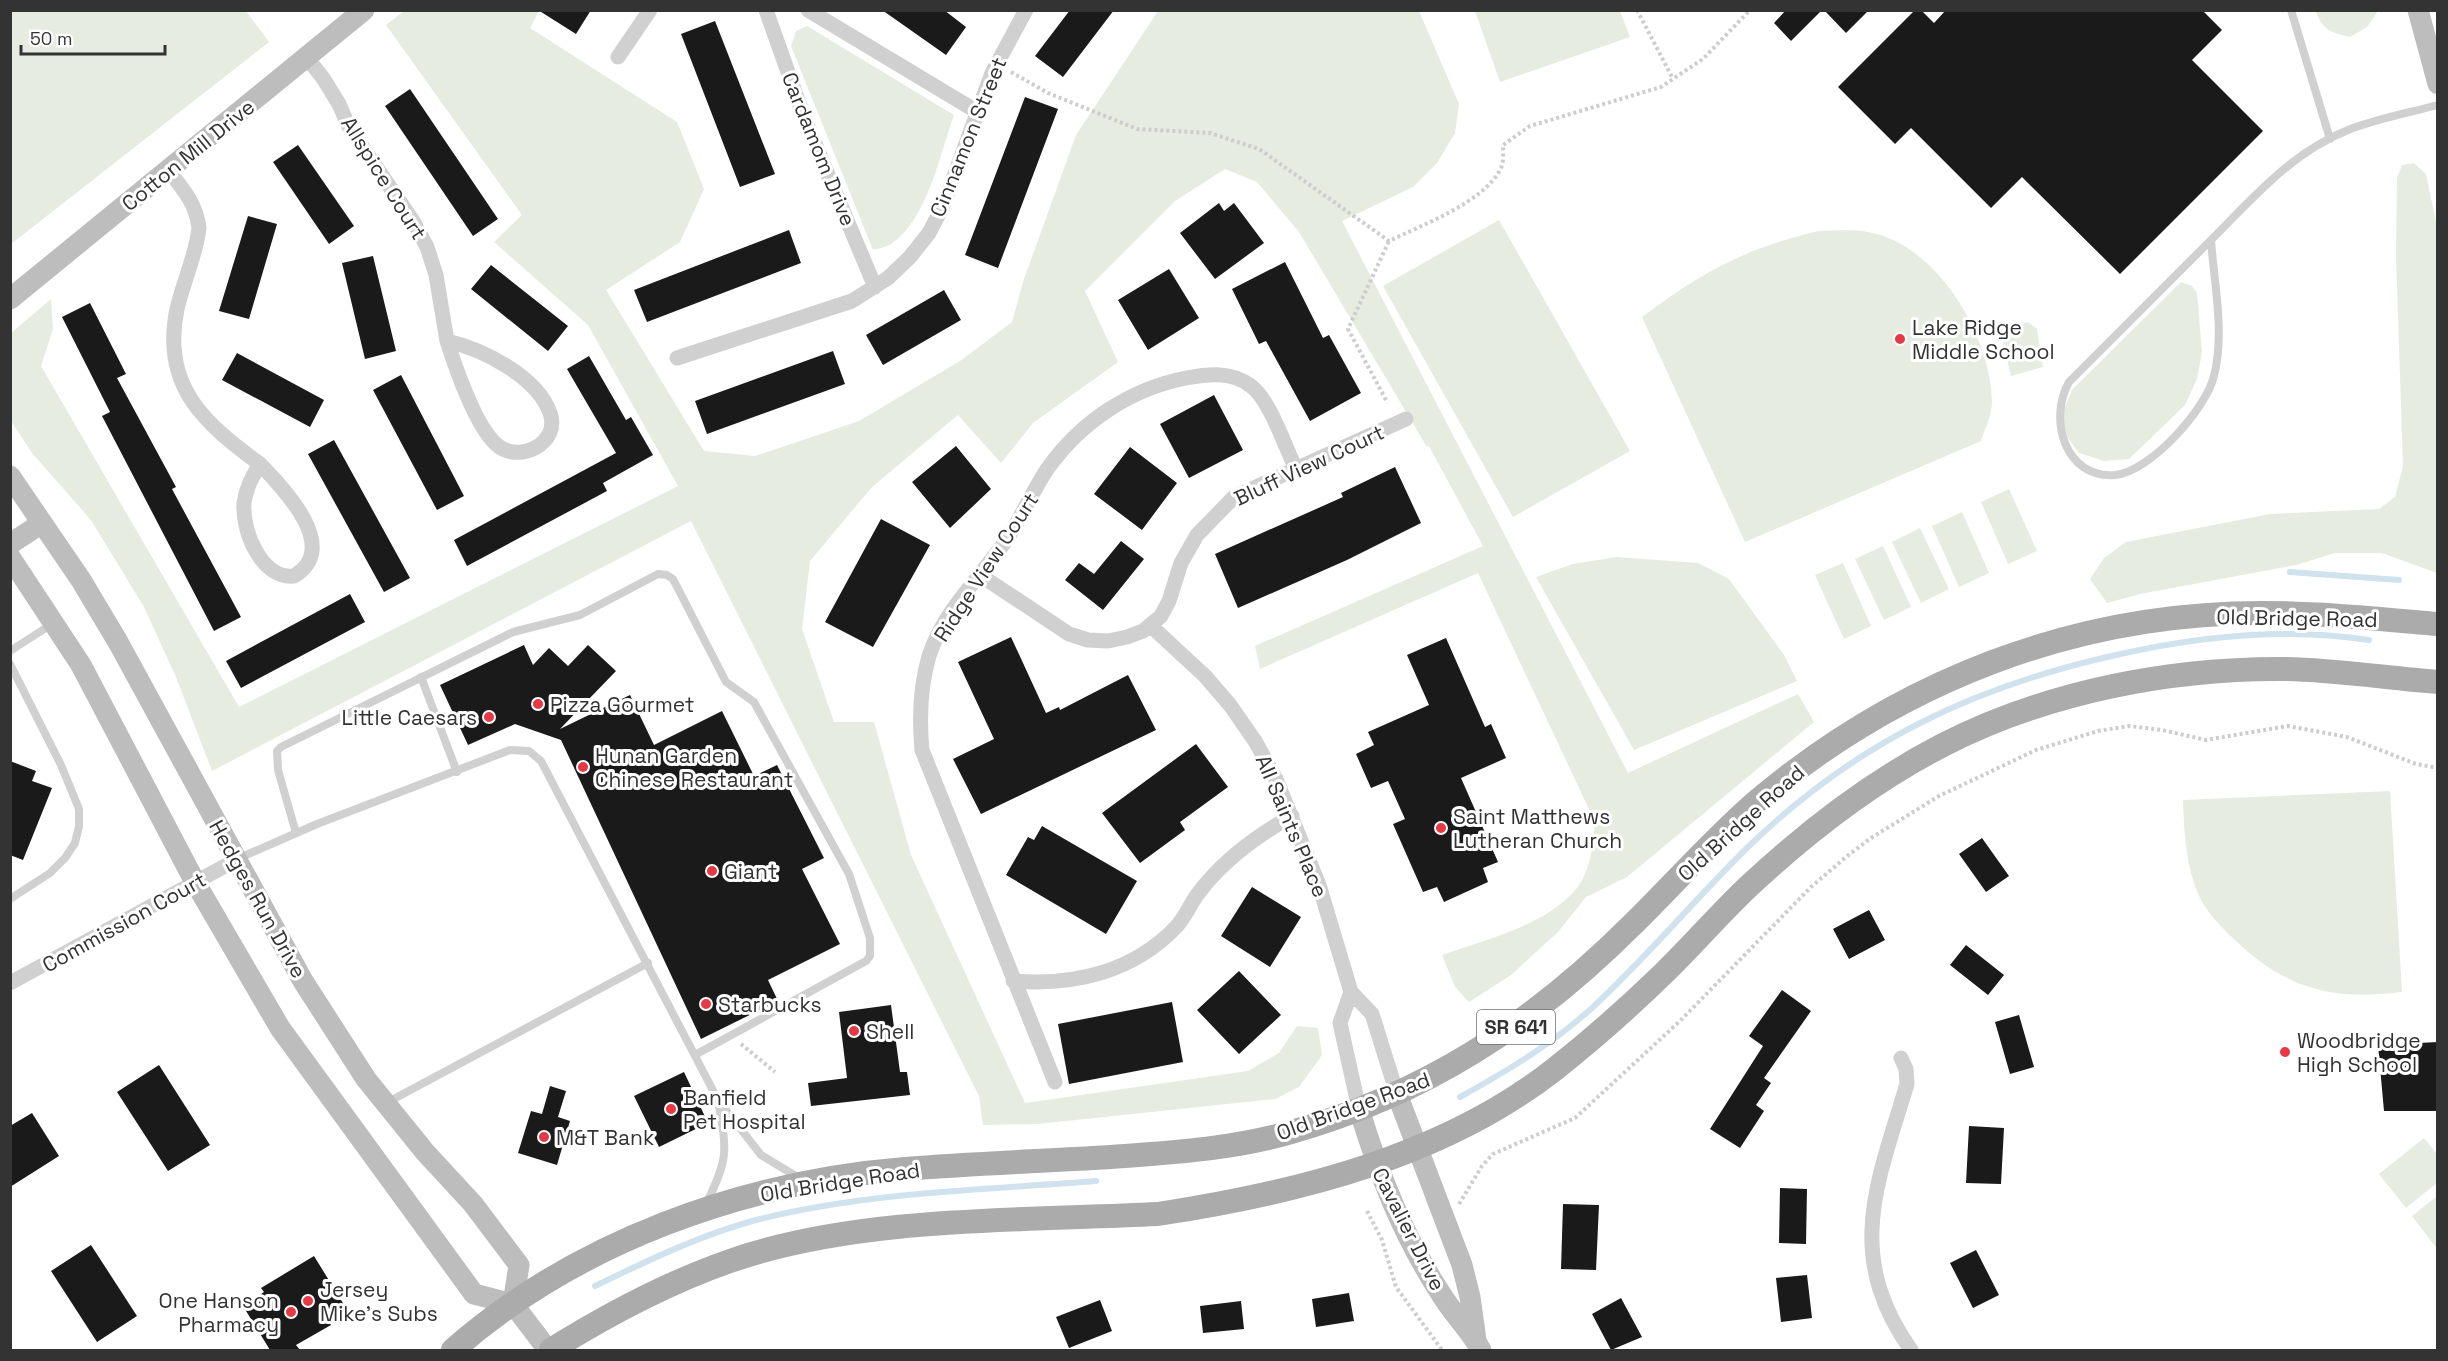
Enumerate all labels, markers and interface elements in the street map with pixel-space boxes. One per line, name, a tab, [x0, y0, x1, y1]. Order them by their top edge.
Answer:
scale bar	[21, 18, 165, 56]
text: 50 m	[30, 27, 72, 50]
street label: Cinnamon Street	[924, 53, 1012, 221]
street label: Cardamom Drive	[776, 68, 862, 230]
street label: Cotton Mill Drive	[116, 93, 260, 217]
street label: Allspice Court	[335, 111, 433, 245]
place label: Lake Ridge Middle School	[1912, 314, 2055, 365]
marker: Lake Ridge Middle School	[1893, 332, 1907, 346]
street label: Bluff View Court	[1230, 418, 1388, 512]
street label: Ridge View Court	[928, 487, 1044, 647]
street label: Old Bridge Road	[2216, 603, 2378, 633]
place label: Pizza Gourmet	[550, 691, 694, 718]
marker: Pizza Gourmet	[531, 697, 545, 711]
place label: Little Caesars	[341, 704, 477, 731]
marker: Little Caesars	[482, 710, 496, 724]
place label: Hunan Garden Chinese Restaurant	[595, 742, 793, 793]
street label: All Saints Place	[1250, 751, 1334, 901]
street label: Old Bridge Road	[1672, 759, 1810, 887]
marker: Hunan Garden Chinese Restaurant	[576, 760, 590, 774]
place label: Saint Matthews Lutheran Church	[1453, 803, 1622, 854]
street label: Hedges Run Drive	[203, 815, 313, 983]
marker: Saint Matthews Lutheran Church	[1434, 821, 1448, 835]
place label: Giant	[724, 858, 777, 885]
marker: Giant	[705, 864, 719, 878]
street label: Commission Court	[37, 866, 211, 978]
place label: Starbucks	[718, 991, 822, 1018]
marker: Starbucks	[699, 997, 713, 1011]
road number: SR 641	[1477, 1010, 1555, 1044]
place label: Shell	[866, 1018, 914, 1045]
marker: Shell	[847, 1024, 861, 1038]
place label: Woodbridge High School	[2297, 1027, 2421, 1078]
marker: Woodbridge High School	[2278, 1045, 2292, 1059]
street label: Old Bridge Road	[1273, 1066, 1433, 1146]
place label: Banfield Pet Hospital	[683, 1084, 806, 1135]
marker: Banfield Pet Hospital	[664, 1102, 678, 1116]
place label: M&T Bank	[556, 1124, 654, 1151]
marker: M&T Bank	[537, 1130, 551, 1144]
street label: Old Bridge Road	[758, 1156, 922, 1208]
street label: Cavalier Drive	[1366, 1163, 1452, 1295]
place label: Jersey Mike's Subs	[320, 1276, 438, 1327]
place label: One Hanson Pharmacy	[159, 1287, 279, 1338]
marker: Jersey Mike's Subs	[301, 1294, 315, 1308]
marker: One Hanson Pharmacy	[284, 1305, 298, 1319]

